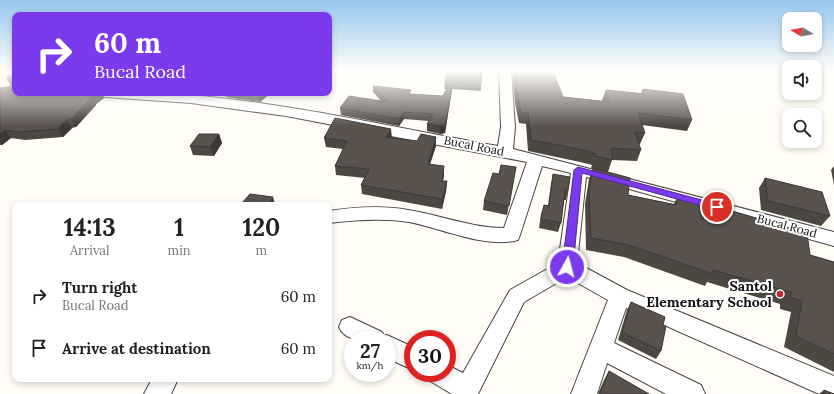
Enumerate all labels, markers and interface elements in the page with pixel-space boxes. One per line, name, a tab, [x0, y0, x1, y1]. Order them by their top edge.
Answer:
north arrow	[782, 12, 822, 52]
map controls	[782, 12, 822, 148]
text: 60 m	[94, 25, 161, 61]
icon: right	[28, 28, 80, 80]
text: Bucal Road	[94, 60, 186, 83]
button: sound	[782, 60, 822, 100]
button: search	[782, 108, 822, 148]
street label: Bucal Road	[443, 132, 506, 159]
pin	[700, 190, 734, 224]
icon: arrive	[706, 196, 728, 218]
street label: Bucal Road	[756, 210, 819, 241]
text: 14:13	[64, 212, 116, 243]
text: 1	[174, 212, 184, 243]
text: 120	[242, 212, 280, 243]
text: Arrival	[70, 242, 110, 259]
text: min	[168, 242, 191, 259]
text: m	[256, 242, 267, 259]
position arrow	[546, 246, 588, 288]
place label: Santol Elementary School	[646, 277, 773, 311]
text: Turn right	[62, 278, 138, 297]
icon: right	[28, 285, 50, 307]
text: 60 m	[281, 287, 316, 306]
marker: Santol Elementary School	[775, 289, 785, 299]
text: Bucal Road	[62, 297, 128, 314]
speed limit sign: 30	[404, 330, 456, 382]
icon: arrive	[28, 337, 50, 359]
text: 27	[360, 338, 380, 363]
text: Arrive at destination	[62, 339, 211, 358]
text: 60 m	[281, 339, 316, 358]
text: km/h	[356, 359, 384, 372]

